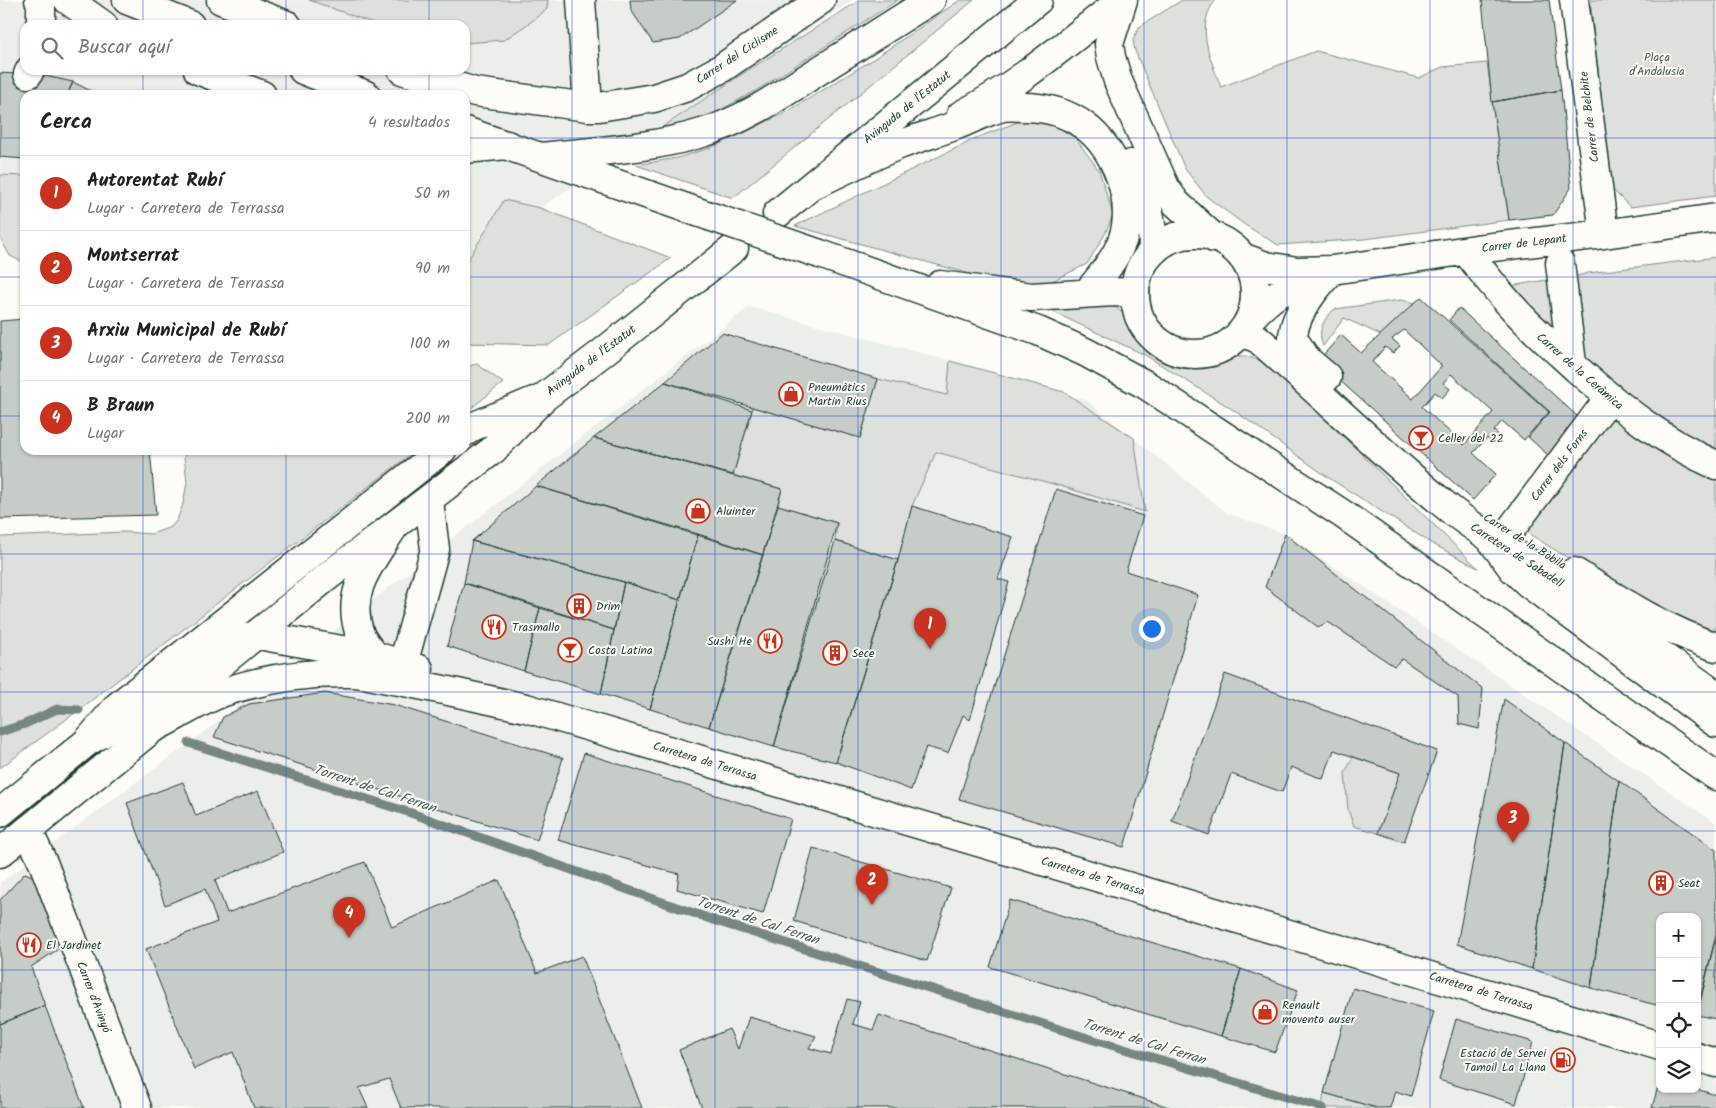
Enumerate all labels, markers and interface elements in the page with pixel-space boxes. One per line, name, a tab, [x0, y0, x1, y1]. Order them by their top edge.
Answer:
search box	[20, 20, 470, 75]
street label: Carrer del Ciclisme	[692, 21, 783, 89]
text: Buscar aquí	[78, 33, 170, 63]
icon: search	[38, 34, 66, 62]
park label: Plaça d'Andalusia	[1629, 48, 1685, 81]
street label: Avinguda de l'Estatut	[859, 66, 955, 149]
street label: Carrer de Belchite	[1574, 70, 1605, 164]
text: Cerca	[40, 106, 92, 139]
text: 4 resultados	[368, 110, 450, 135]
text: Autorentat Rubí	[87, 166, 223, 196]
text: 1	[54, 181, 58, 206]
text: 50 m	[414, 181, 450, 206]
text: Lugar · Carretera de Terrassa	[87, 196, 285, 221]
street label: Carrer de Lepant	[1480, 229, 1568, 258]
text: Montserrat	[87, 241, 179, 271]
text: 2	[51, 256, 61, 281]
text: 90 m	[415, 256, 450, 281]
text: Lugar · Carretera de Terrassa	[87, 271, 285, 296]
text: Arxiu Municipal de Rubí	[87, 316, 285, 346]
street label: Avinguda de l'Estatut	[543, 320, 640, 400]
street label: Carrer de la Ceràmica	[1532, 328, 1628, 415]
text: 3	[52, 331, 60, 356]
text: 100 m	[410, 331, 450, 356]
text: Lugar · Carretera de Terrassa	[87, 346, 285, 371]
place label: Pneumàtics Martin Rius	[808, 378, 867, 411]
shop icon: Pneumàtics Martin Rius	[778, 381, 804, 407]
text: B Braun	[87, 391, 154, 421]
text: 4	[52, 406, 60, 431]
text: 200 m	[406, 406, 450, 431]
text: Lugar	[87, 421, 124, 446]
bar icon: Celler del 22	[1408, 425, 1434, 451]
street label: Carrer dels Forns	[1526, 425, 1593, 506]
place label: Celler del 22	[1438, 429, 1504, 448]
shop icon: Aluinter	[685, 498, 711, 524]
place label: Aluinter	[716, 502, 756, 521]
street label: Carrer de la Bòbila	[1479, 508, 1570, 575]
street label: Carretera de Sabadell	[1466, 518, 1567, 593]
building icon: Drim	[566, 593, 592, 619]
place label: Drim	[596, 597, 621, 616]
pin: 1	[914, 608, 946, 649]
restaurant icon: Trasmallo	[481, 614, 507, 640]
your location	[1139, 616, 1165, 642]
place label: Trasmallo	[512, 618, 560, 637]
restaurant icon: Sushi He	[757, 628, 783, 654]
place label: Sushi He	[707, 632, 753, 651]
bar icon: Costa Latina	[557, 637, 583, 663]
building icon: Sece	[822, 640, 848, 666]
place label: Costa Latina	[588, 641, 653, 660]
place label: Sece	[852, 644, 875, 663]
street label: Carretera de Terrassa	[650, 737, 760, 786]
water label: Torrent de Cal Ferran	[311, 759, 440, 820]
pin: 3	[1497, 802, 1529, 843]
street label: Carretera de Terrassa	[1038, 852, 1148, 901]
pin: 2	[856, 864, 888, 905]
building icon: Seat	[1648, 870, 1674, 896]
place label: Seat	[1678, 874, 1700, 893]
water label: Torrent de Cal Ferran	[694, 891, 823, 952]
pin: 4	[333, 897, 365, 938]
map controls	[1656, 913, 1701, 1093]
button: +	[1656, 913, 1701, 958]
restaurant icon: El Jardinet	[16, 932, 42, 958]
place label: El Jardinet	[46, 936, 102, 955]
button: −	[1656, 958, 1701, 1003]
street label: Carrer d'Avinyó	[71, 959, 116, 1036]
street label: Carretera de Terrassa	[1426, 967, 1536, 1016]
place label: Renault movento auser	[1282, 996, 1356, 1029]
shop icon: Renault movento auser	[1252, 999, 1278, 1025]
button: locate	[1656, 1003, 1701, 1048]
water label: Torrent de Cal Ferran	[1079, 1013, 1209, 1072]
place label: Estació de Servei Tamoil La Llana	[1460, 1044, 1547, 1077]
fuel station icon: Estació de Servei Tamoil La Llana	[1550, 1047, 1576, 1073]
button: layers	[1656, 1048, 1701, 1093]

